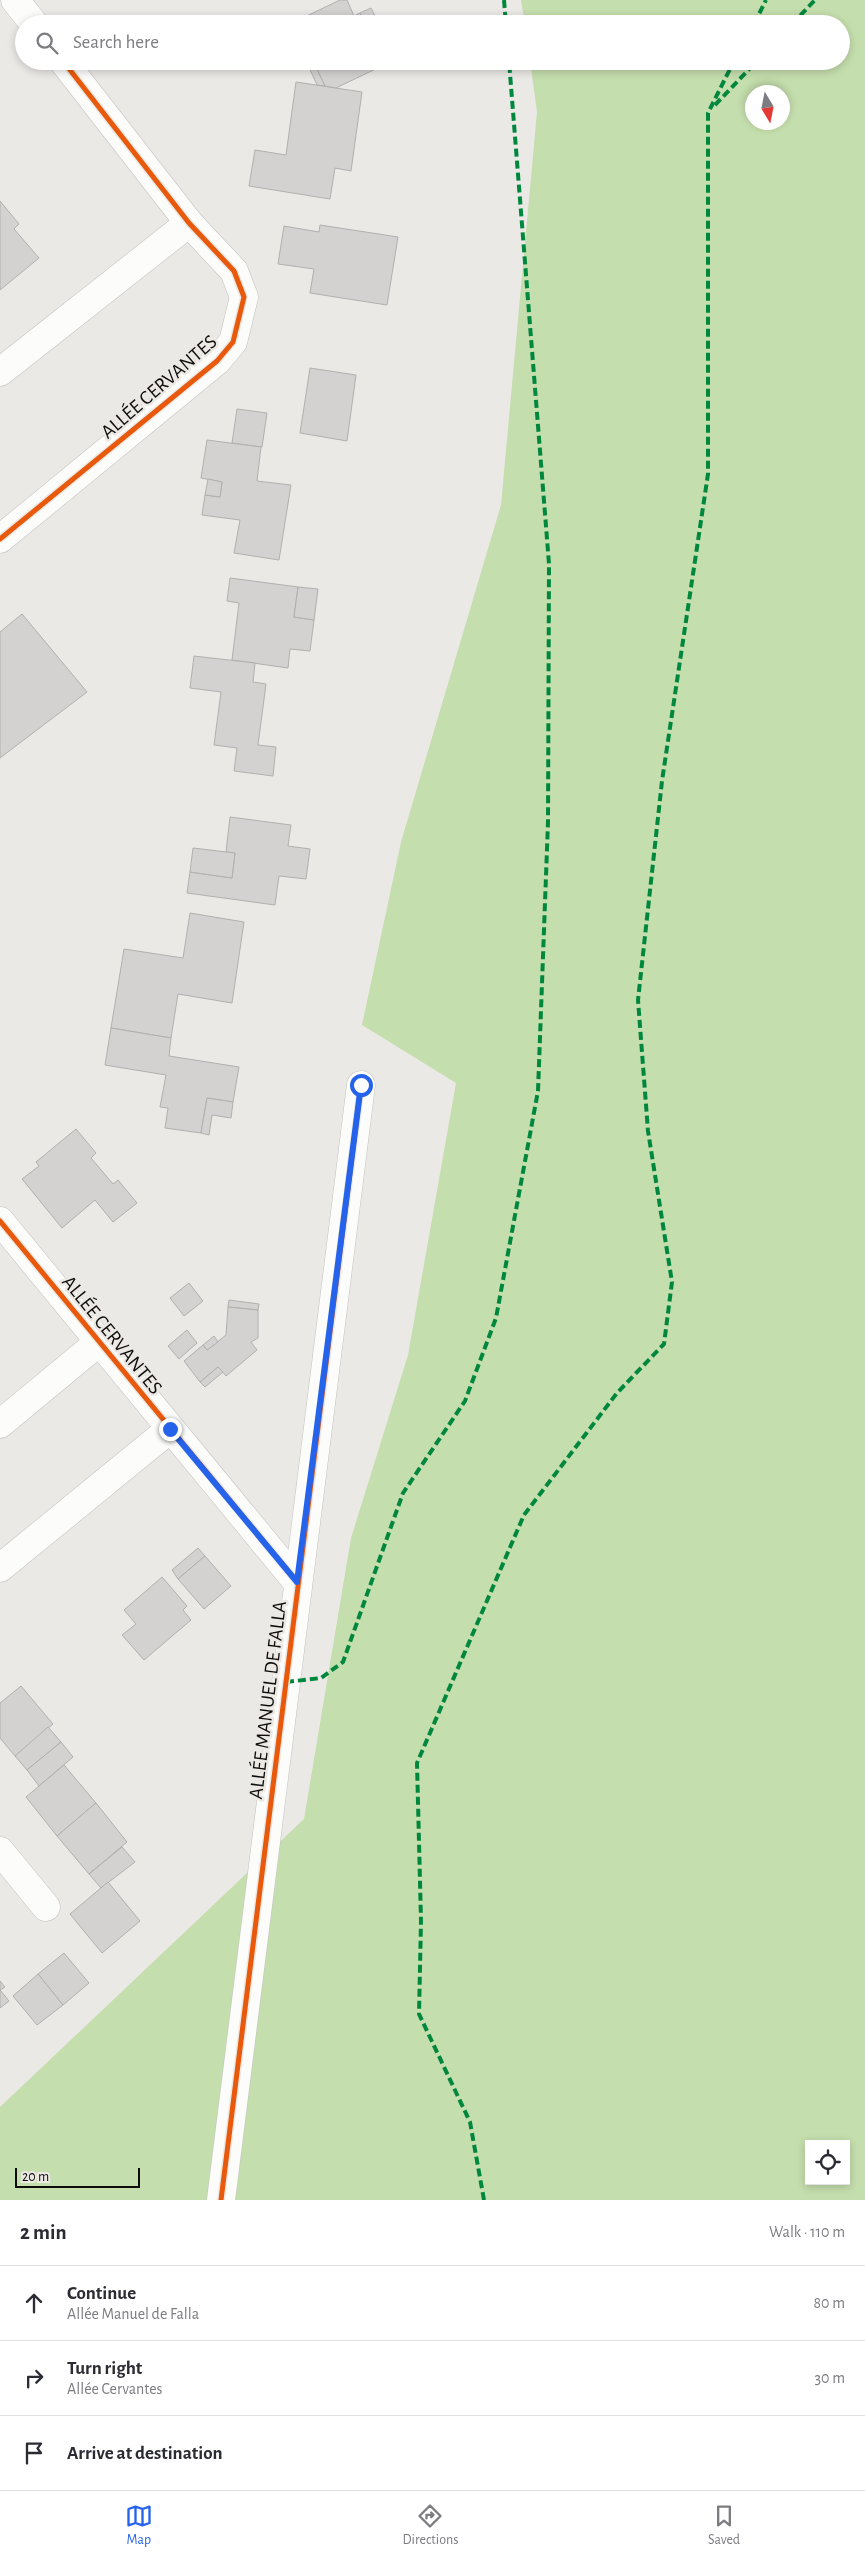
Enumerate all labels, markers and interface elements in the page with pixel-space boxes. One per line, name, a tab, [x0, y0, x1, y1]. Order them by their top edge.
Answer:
search box	[15, 15, 850, 70]
icon: search	[33, 29, 61, 57]
text: Search here	[73, 33, 159, 52]
north arrow	[745, 85, 790, 130]
street label: ALLÉE CERVANTES	[97, 331, 221, 442]
route start	[350, 1074, 373, 1097]
street label: ALLÉE CERVANTES	[58, 1271, 167, 1398]
route end	[159, 1418, 182, 1441]
street label: ALLÉE MANUEL DE FALLA	[245, 1599, 290, 1800]
map controls	[805, 2140, 850, 2185]
button: locate	[805, 2140, 850, 2185]
scale bar	[15, 2165, 140, 2188]
text: 20 m	[22, 2170, 49, 2184]
text: 2 min	[20, 2222, 67, 2243]
text: Walk · 110 m	[769, 2224, 845, 2240]
text: Continue	[67, 2284, 136, 2303]
icon: ahead	[20, 2289, 48, 2317]
text: 80 m	[814, 2295, 845, 2311]
text: Allée Manuel de Falla	[67, 2306, 199, 2322]
text: Turn right	[67, 2359, 142, 2378]
icon: right	[20, 2364, 48, 2392]
text: 30 m	[815, 2370, 845, 2386]
text: Allée Cervantes	[67, 2381, 162, 2397]
icon: arrive	[20, 2439, 48, 2467]
text: Arrive at destination	[67, 2444, 223, 2463]
tab: Map	[125, 2502, 153, 2549]
tab: Directions	[403, 2502, 458, 2549]
tab: Saved	[708, 2502, 740, 2549]

